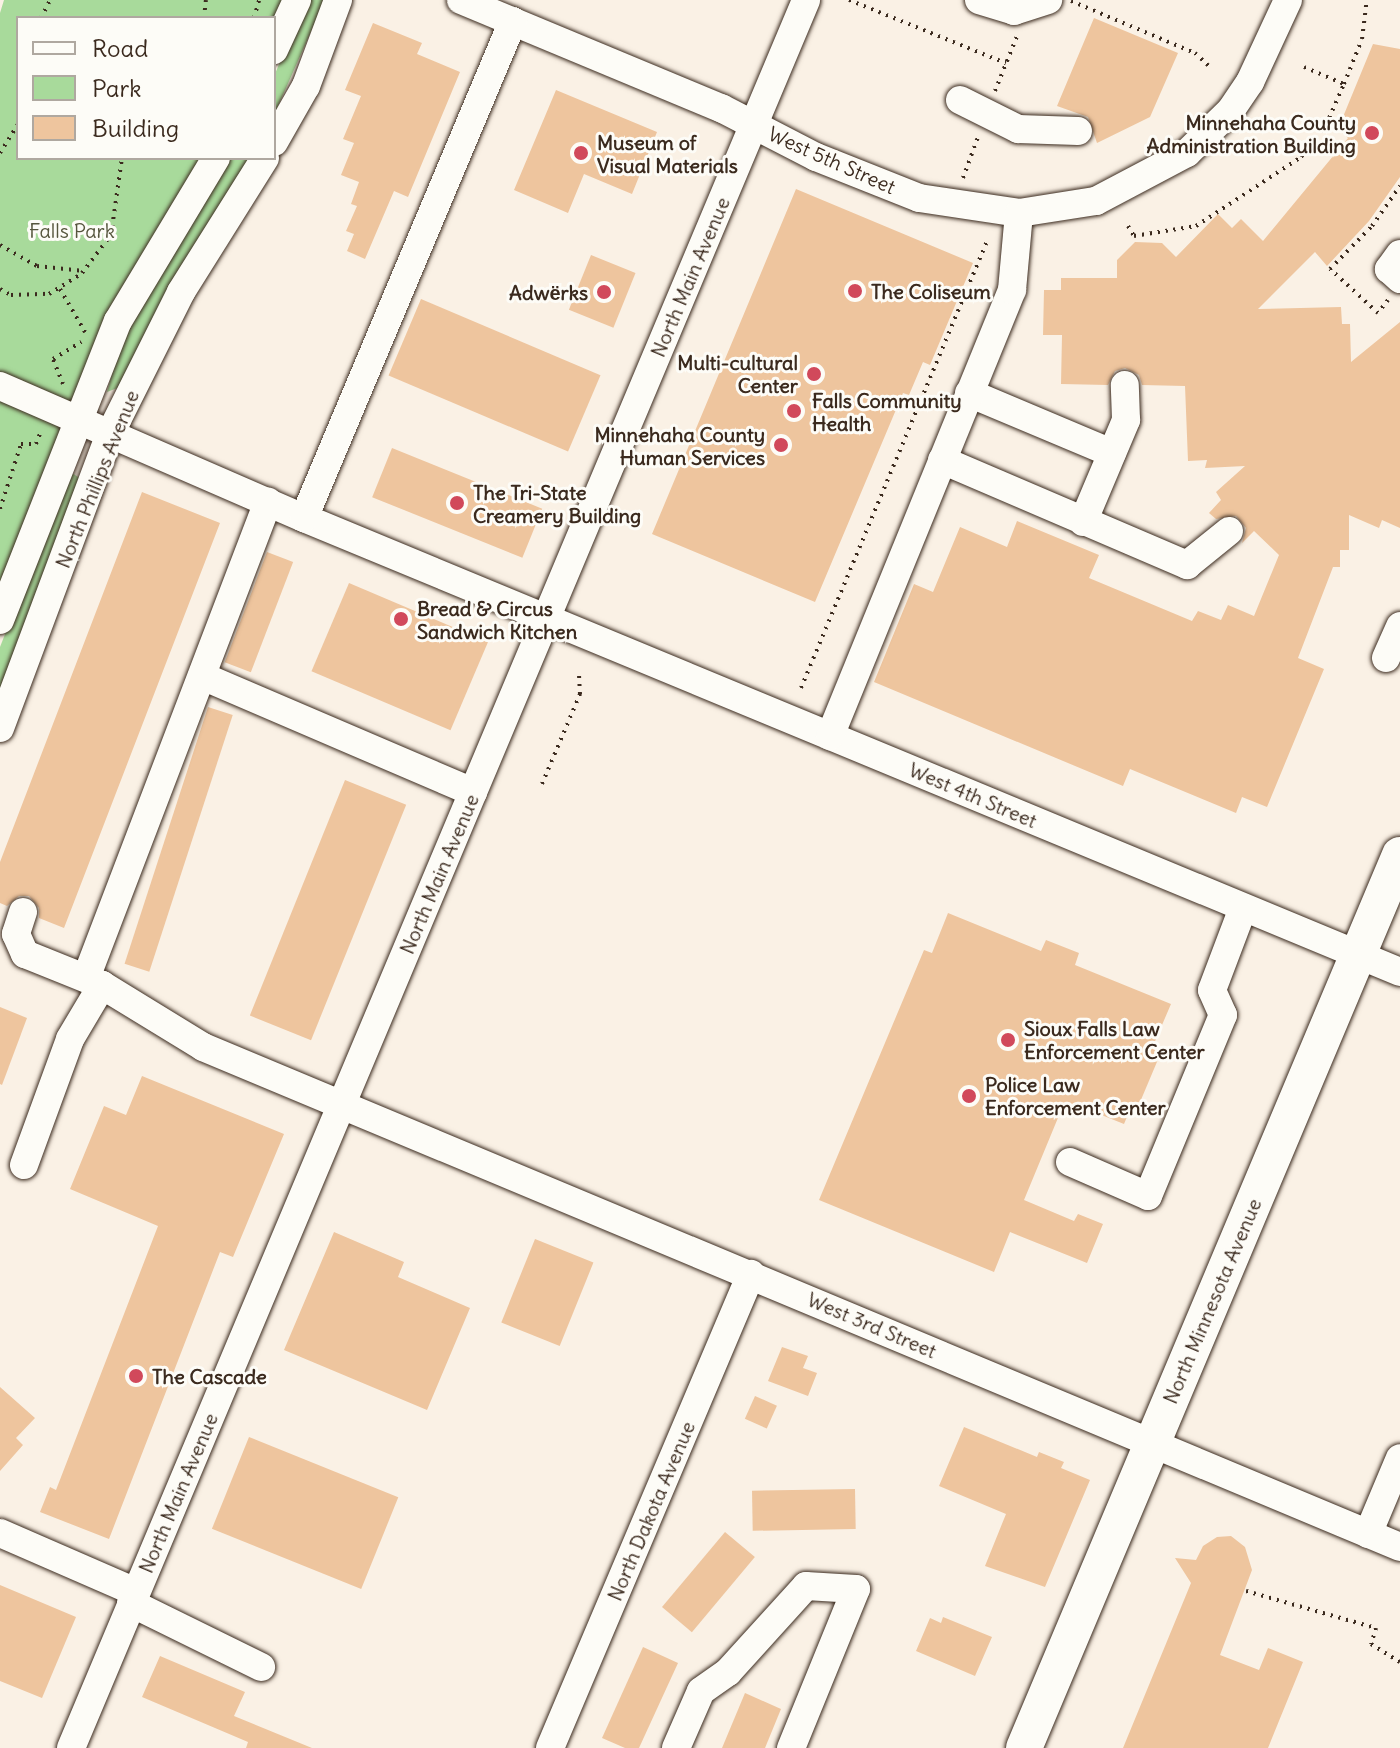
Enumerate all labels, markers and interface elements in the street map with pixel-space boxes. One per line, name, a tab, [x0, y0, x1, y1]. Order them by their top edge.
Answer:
legend	[16, 16, 276, 160]
text: Road	[92, 33, 148, 63]
text: Park	[92, 73, 142, 103]
place label: Minnehaha County Administration Building	[1147, 110, 1356, 157]
text: Building	[92, 113, 179, 143]
street label: West 5th Street	[765, 121, 899, 199]
marker: Minnehaha County Administration Building	[1363, 124, 1381, 142]
place label: Museum of Visual Materials	[597, 130, 738, 177]
marker: Museum of Visual Materials	[572, 144, 590, 162]
street label: North Main Avenue	[645, 193, 735, 361]
park label: Falls Park	[29, 218, 115, 242]
place label: The Coliseum	[871, 279, 991, 303]
place label: Adwёrks	[509, 280, 588, 304]
marker: The Coliseum	[846, 282, 864, 300]
marker: Adwёrks	[595, 283, 613, 301]
place label: Multi-cultural Center	[677, 350, 798, 397]
marker: Multi-cultural Center	[805, 365, 823, 383]
street label: North Phillips Avenue	[50, 386, 144, 572]
place label: Falls Community Health	[812, 388, 962, 435]
marker: Falls Community Health	[783, 400, 805, 422]
place label: Minnehaha County Human Services	[594, 422, 765, 469]
marker: Minnehaha County Human Services	[772, 436, 790, 454]
place label: The Tri-State Creamery Building	[473, 480, 641, 527]
marker: The Tri-State Creamery Building	[448, 494, 466, 512]
place label: Bread & Circus Sandwich Kitchen	[417, 596, 577, 643]
marker: Bread & Circus Sandwich Kitchen	[392, 610, 410, 628]
street label: West 4th Street	[905, 757, 1041, 833]
street label: North Main Avenue	[394, 790, 484, 958]
place label: Sioux Falls Law Enforcement Center	[1024, 1016, 1205, 1063]
marker: Sioux Falls Law Enforcement Center	[999, 1031, 1017, 1049]
place label: Police Law Enforcement Center	[985, 1072, 1166, 1119]
marker: Police Law Enforcement Center	[960, 1087, 978, 1105]
street label: North Minnesota Avenue	[1158, 1195, 1266, 1407]
street label: West 3rd Street	[804, 1287, 940, 1363]
place label: The Cascade	[152, 1364, 267, 1388]
marker: The Cascade	[127, 1367, 145, 1385]
street label: North Main Avenue	[133, 1409, 223, 1577]
street label: North Dakota Avenue	[602, 1418, 700, 1604]

